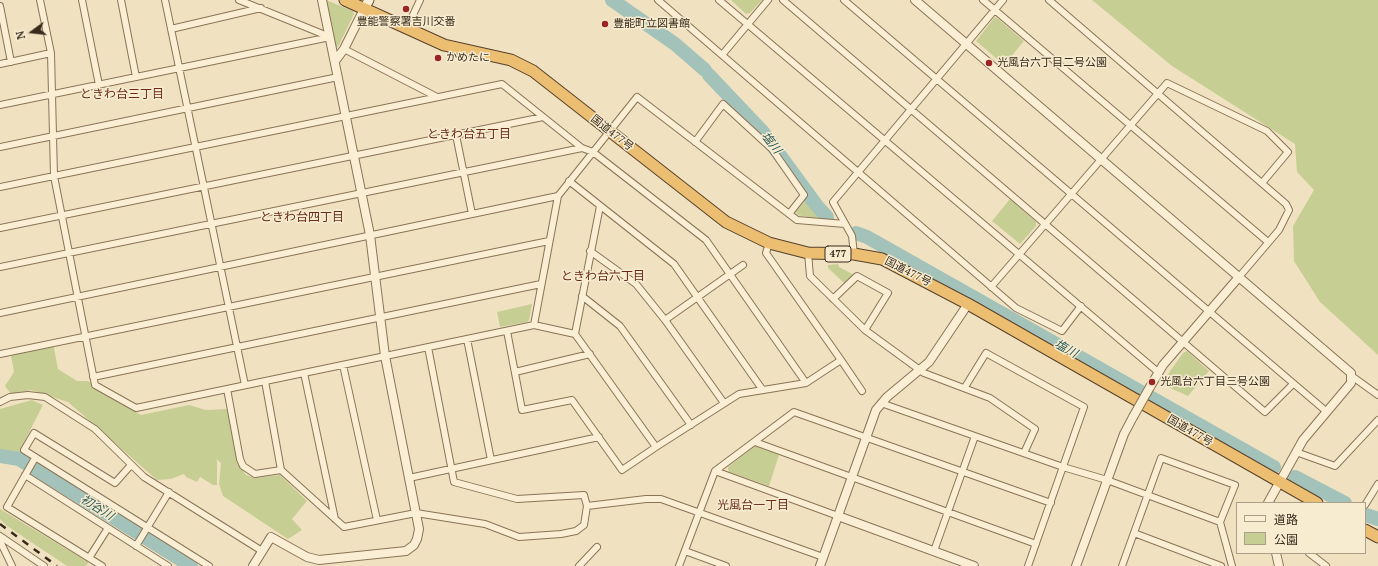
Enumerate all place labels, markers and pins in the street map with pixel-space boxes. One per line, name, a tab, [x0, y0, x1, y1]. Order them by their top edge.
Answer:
marker: 豊能警察署吉川交番	[401, 4, 411, 14]
place label: 豊能警察署吉川交番	[357, 15, 455, 29]
place label: 豊能町立図書館	[613, 17, 690, 31]
marker: 豊能町立図書館	[600, 19, 610, 29]
place label: かめたに	[446, 51, 490, 65]
marker: かめたに	[433, 53, 443, 63]
place label: 光風台六丁目二号公園	[997, 56, 1107, 70]
marker: 光風台六丁目二号公園	[984, 58, 994, 68]
place label: 光風台六丁目三号公園	[1160, 375, 1270, 389]
marker: 光風台六丁目三号公園	[1147, 377, 1157, 387]

